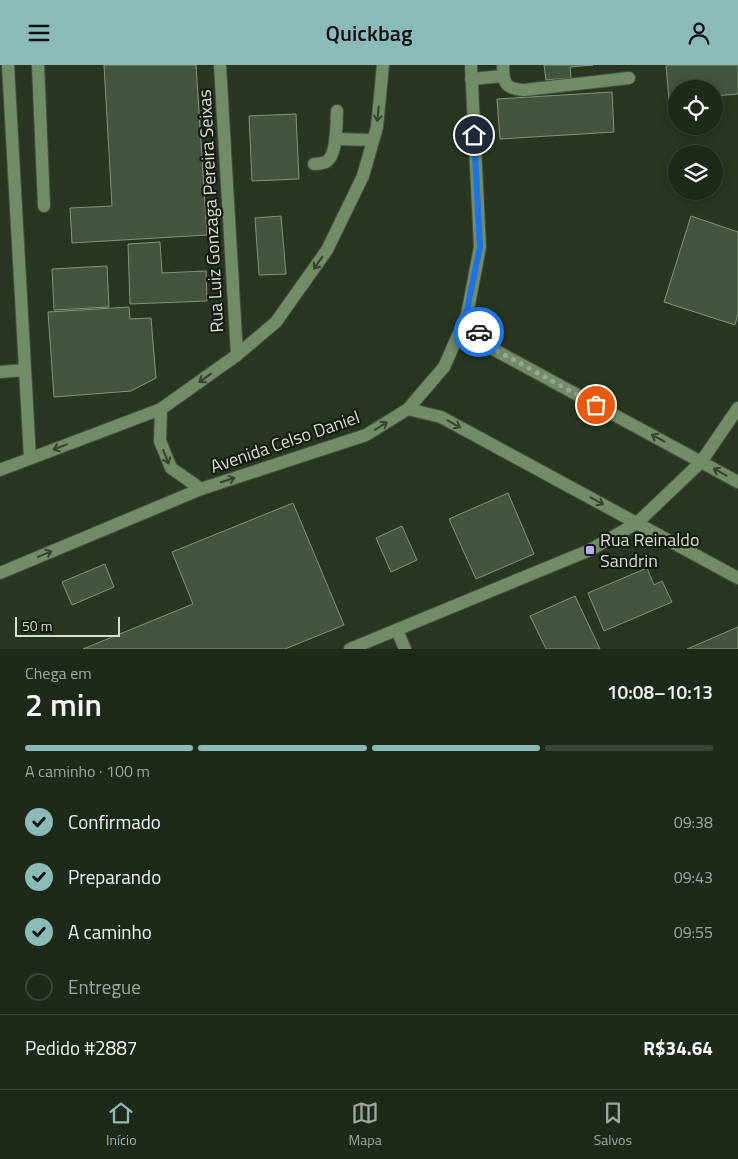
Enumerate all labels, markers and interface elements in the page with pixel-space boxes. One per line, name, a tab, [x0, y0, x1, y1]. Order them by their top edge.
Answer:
text: Quickbag	[326, 16, 412, 50]
icon: menu	[25, 19, 53, 47]
icon: person	[685, 19, 713, 47]
map controls	[668, 80, 723, 200]
button: locate	[668, 80, 723, 135]
street label: Rua Luiz Gonzaga Pereira Seixas	[191, 89, 230, 333]
one-way arrow	[374, 105, 383, 121]
pin	[453, 114, 495, 156]
icon: home	[460, 121, 488, 149]
button: layers	[668, 145, 723, 200]
one-way arrow	[313, 256, 323, 270]
courier	[454, 307, 504, 357]
icon: car	[465, 318, 493, 346]
one-way arrow	[199, 372, 212, 383]
pin	[575, 384, 617, 426]
icon: bag	[582, 391, 610, 419]
street label: Avenida Celso Daniel	[207, 403, 363, 480]
one-way arrow	[446, 419, 461, 429]
one-way arrow	[373, 420, 387, 430]
one-way arrow	[651, 433, 666, 443]
one-way arrow	[53, 443, 68, 452]
one-way arrow	[162, 448, 171, 464]
one-way arrow	[712, 467, 727, 477]
one-way arrow	[220, 475, 235, 484]
one-way arrow	[589, 497, 603, 507]
place label: Rua Reinaldo Sandrin	[600, 526, 699, 574]
marker: Rua Reinaldo Sandrin	[584, 544, 596, 556]
one-way arrow	[37, 549, 52, 558]
scale bar	[15, 614, 120, 637]
text: 50 m	[22, 615, 52, 636]
text: Chega em	[25, 661, 92, 685]
text: 10:08–10:13	[607, 677, 713, 706]
text: 2 min	[25, 680, 102, 728]
text: A caminho · 100 m	[25, 759, 150, 783]
text: Confirmado	[68, 807, 161, 836]
icon: check	[25, 808, 53, 836]
text: 09:38	[674, 810, 713, 834]
text: Preparando	[68, 862, 161, 891]
icon: check	[25, 863, 53, 891]
text: 09:43	[674, 865, 713, 889]
text: A caminho	[68, 917, 152, 946]
icon: check	[25, 918, 53, 946]
text: 09:55	[674, 920, 713, 944]
text: Entregue	[68, 972, 141, 1001]
text: Pedido #2887	[25, 1033, 137, 1062]
text: R$34.64	[643, 1033, 713, 1062]
tab: Início	[106, 1099, 137, 1150]
tab: Mapa	[349, 1099, 382, 1150]
tab: Salvos	[594, 1099, 632, 1150]

